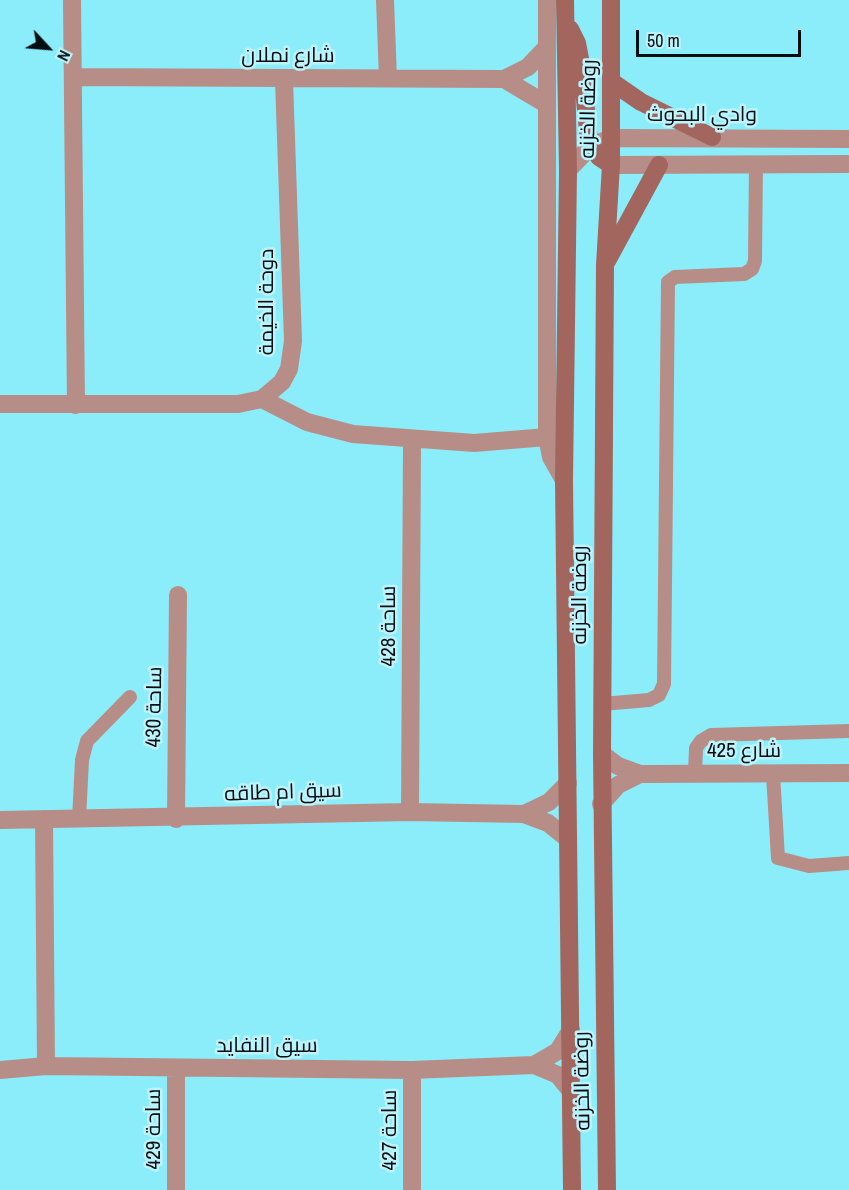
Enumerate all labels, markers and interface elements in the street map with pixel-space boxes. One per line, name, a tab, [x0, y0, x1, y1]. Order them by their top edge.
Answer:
north arrow	[18, 18, 78, 78]
scale bar	[639, 18, 804, 56]
text: 50 m	[647, 28, 680, 53]
street label: شارع نملان	[241, 43, 335, 69]
text: N	[52, 47, 76, 65]
street label: روضة الخزنه	[576, 59, 602, 159]
street label: وادي البحوث	[647, 102, 757, 128]
street label: دوحة الخيمة	[254, 249, 280, 355]
street label: روضة الخزنه	[567, 545, 593, 645]
street label: ساحة 428	[376, 586, 402, 666]
street label: ساحة 430	[142, 666, 168, 748]
street label: شارع 425	[707, 738, 781, 764]
street label: سيق ام طاقه	[224, 778, 342, 808]
street label: روضة الخزنه	[570, 1031, 596, 1131]
street label: سيق النفايد	[216, 1033, 318, 1059]
street label: ساحة 429	[141, 1089, 167, 1169]
street label: ساحة 427	[377, 1090, 403, 1170]

